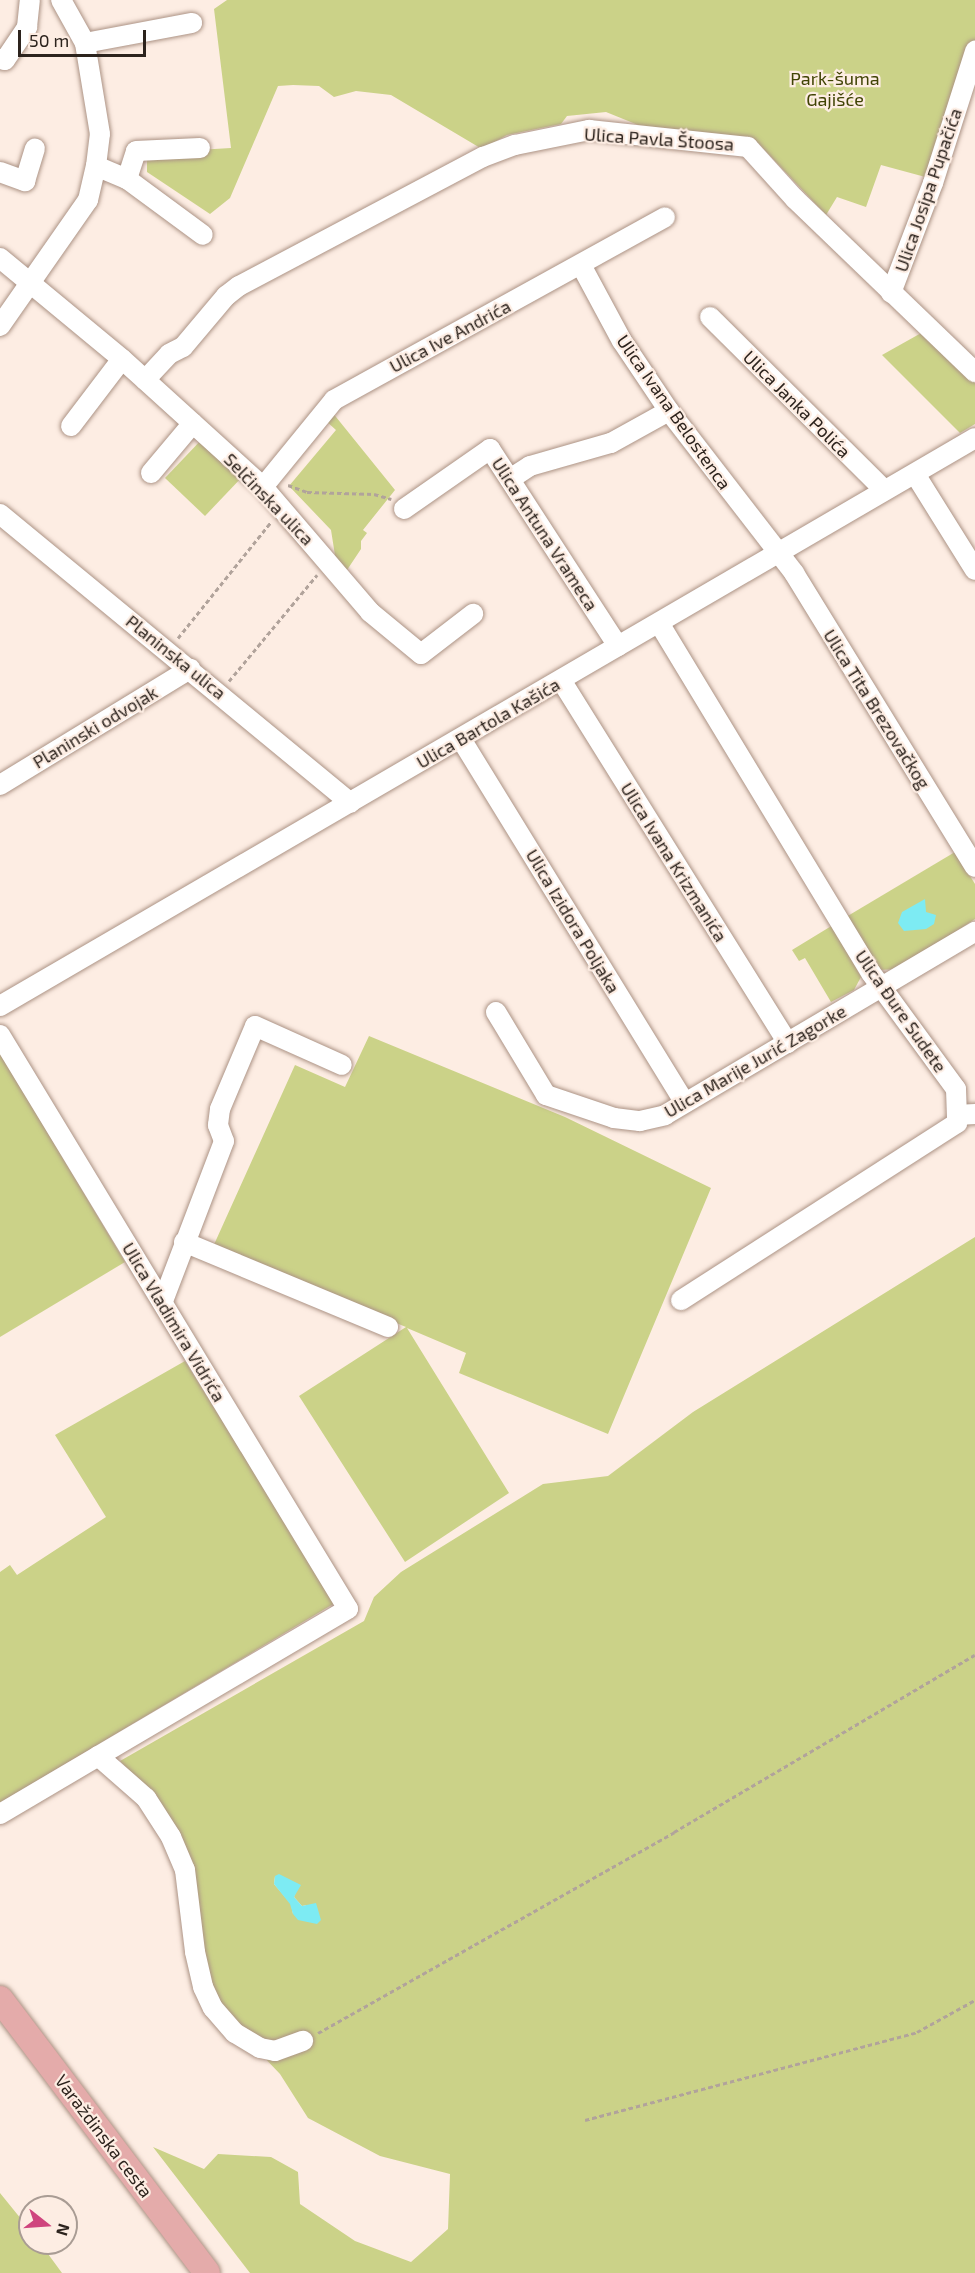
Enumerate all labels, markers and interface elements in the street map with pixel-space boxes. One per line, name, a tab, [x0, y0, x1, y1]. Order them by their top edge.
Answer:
scale bar	[21, 18, 148, 56]
text: 50 m	[29, 29, 69, 51]
park label: Park-šuma Gajišće	[790, 68, 880, 110]
street label: Ulica Josipa Pupačića	[890, 105, 966, 275]
street label: Ulica Pavla Štoosa	[583, 123, 735, 155]
street label: Ulica Ive Andrića	[385, 295, 515, 377]
street label: Ulica Ivana Belostenca	[612, 330, 736, 494]
street label: Ulica Janka Polića	[739, 346, 855, 462]
street label: Selčinska ulica	[220, 448, 318, 550]
street label: Ulica Antuna Vrameca	[487, 453, 603, 615]
street label: Planinska ulica	[122, 610, 230, 704]
street label: Ulica Tita Brezovačkog	[819, 625, 935, 793]
street label: Ulica Bartola Kašića	[412, 673, 564, 773]
street label: Planinski odvojak	[29, 681, 161, 773]
street label: Ulica Ivana Krizmanića	[616, 778, 732, 946]
street label: Ulica Izidora Poljaka	[522, 845, 624, 997]
street label: Ulica Đure Sudete	[851, 946, 951, 1076]
street label: Ulica Marije Jurić Zagorke	[660, 1000, 850, 1122]
street label: Ulica Vladimira Vidrića	[118, 1238, 230, 1406]
street label: Varaždinska cesta	[51, 2070, 157, 2202]
north arrow	[18, 2195, 78, 2255]
text: N	[53, 2222, 75, 2238]

